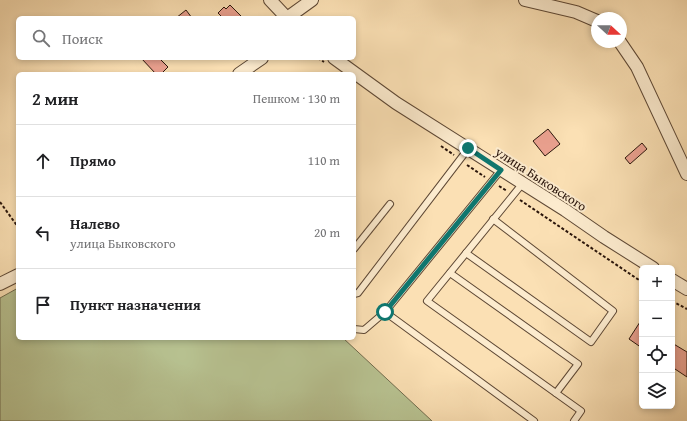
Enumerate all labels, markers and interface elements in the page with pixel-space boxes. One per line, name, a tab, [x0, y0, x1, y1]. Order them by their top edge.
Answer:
north arrow	[591, 12, 627, 48]
search box	[16, 16, 356, 60]
icon: search	[30, 27, 52, 49]
text: Поиск	[62, 28, 103, 49]
text: 2 мин	[32, 86, 78, 111]
text: Пешком · 130 m	[253, 89, 340, 108]
route end	[459, 139, 477, 157]
street label: улица Быковского	[491, 142, 591, 216]
icon: ahead	[32, 150, 54, 172]
text: Прямо	[70, 150, 116, 171]
text: 110 m	[308, 151, 340, 170]
text: Налево	[70, 213, 120, 234]
icon: left	[32, 222, 54, 244]
text: 20 m	[314, 223, 340, 242]
text: улица Быковского	[70, 234, 176, 253]
map controls	[639, 265, 675, 409]
button: +	[639, 265, 675, 301]
icon: arrive	[32, 294, 54, 316]
text: Пункт назначения	[70, 294, 201, 315]
button: −	[639, 301, 675, 337]
route start	[376, 303, 394, 321]
button: locate	[639, 337, 675, 373]
button: layers	[639, 373, 675, 409]

